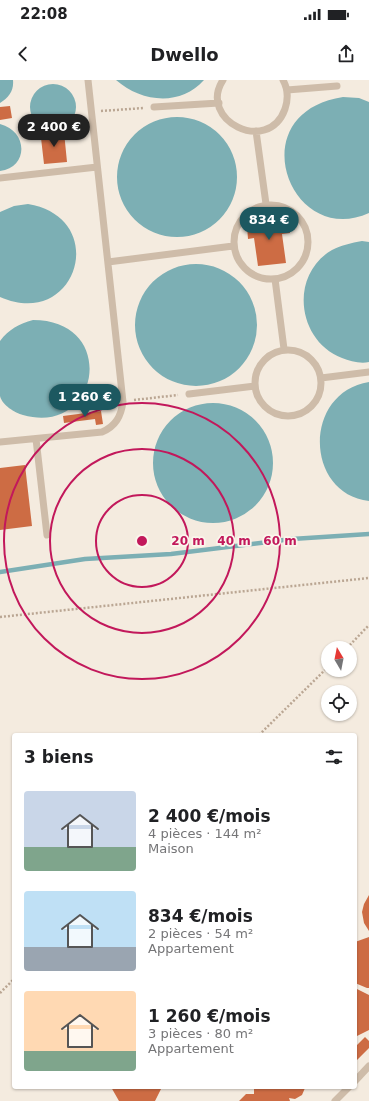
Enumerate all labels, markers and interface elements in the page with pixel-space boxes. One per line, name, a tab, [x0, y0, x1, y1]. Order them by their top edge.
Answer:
text: 22:08	[20, 5, 68, 23]
icon: back	[12, 43, 34, 65]
icon: share	[335, 43, 357, 65]
text: Dwello	[150, 44, 219, 65]
pin: 2 400 €	[17, 114, 91, 148]
text: 2 400 €	[27, 119, 81, 134]
pin: 834 €	[241, 207, 297, 241]
text: 834 €	[249, 212, 289, 227]
pin: 1 260 €	[48, 384, 122, 418]
text: 1 260 €	[58, 389, 112, 404]
centre of rings	[135, 534, 149, 548]
text: 20 m	[171, 534, 205, 548]
text: 40 m	[217, 534, 251, 548]
text: 60 m	[263, 534, 297, 548]
north arrow	[321, 641, 357, 677]
map controls	[321, 641, 357, 721]
button: locate	[321, 685, 357, 721]
icon: filters	[323, 746, 345, 768]
text: 3 biens	[24, 747, 94, 767]
text: 2 400 €/mois	[148, 806, 271, 826]
icon: home	[56, 807, 104, 855]
text: 4 pièces · 144 m²	[148, 826, 261, 841]
text: Maison	[148, 841, 194, 856]
text: 834 €/mois	[148, 906, 253, 926]
icon: home	[56, 907, 104, 955]
text: 2 pièces · 54 m²	[148, 926, 253, 941]
text: Appartement	[148, 941, 234, 956]
text: 1 260 €/mois	[148, 1006, 271, 1026]
icon: home	[56, 1007, 104, 1055]
text: 3 pièces · 80 m²	[148, 1026, 253, 1041]
text: Appartement	[148, 1041, 234, 1056]

